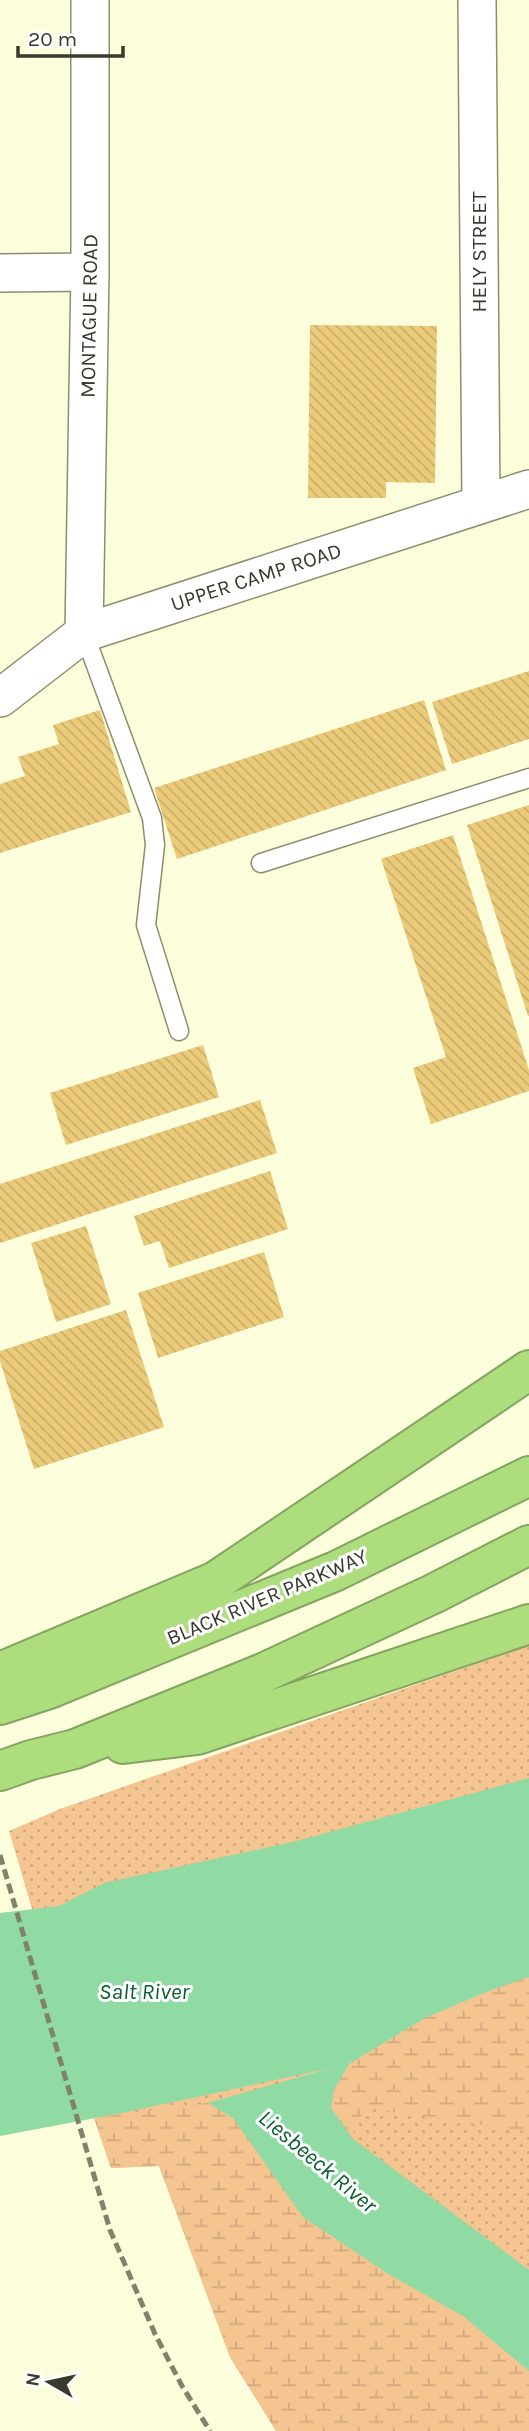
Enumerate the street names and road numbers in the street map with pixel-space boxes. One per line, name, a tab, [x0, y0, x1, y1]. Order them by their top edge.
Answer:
street label: HELY STREET	[467, 191, 491, 312]
street label: MONTAGUE ROAD	[76, 234, 102, 398]
street label: UPPER CAMP ROAD	[168, 538, 344, 616]
street label: BLACK RIVER PARKWAY	[163, 1544, 371, 1650]

